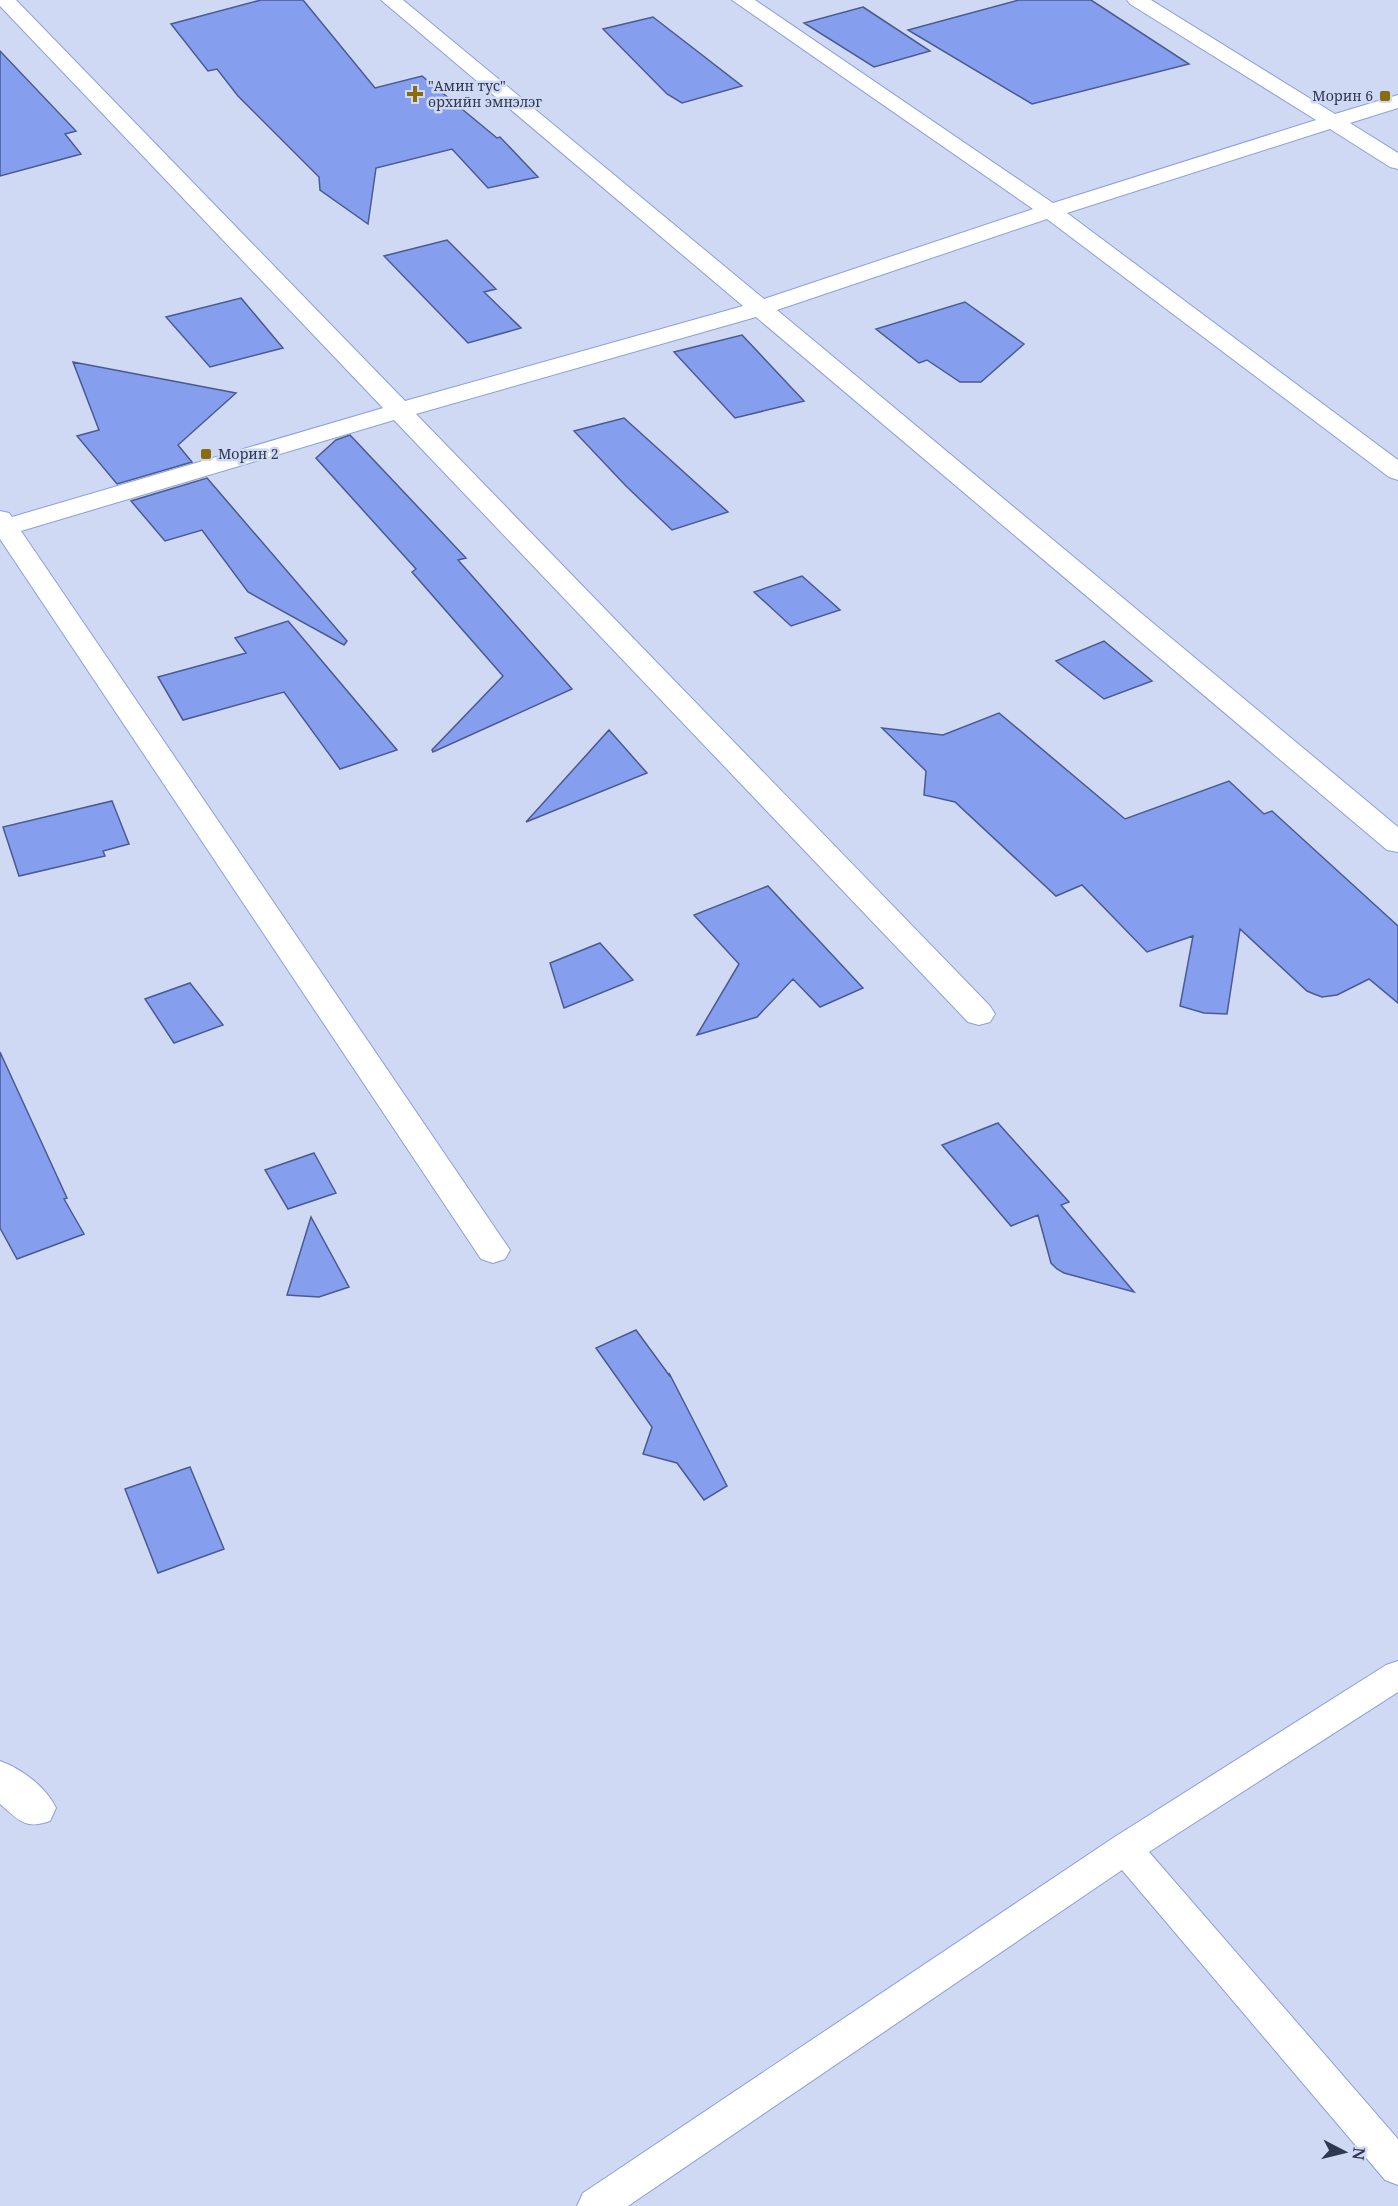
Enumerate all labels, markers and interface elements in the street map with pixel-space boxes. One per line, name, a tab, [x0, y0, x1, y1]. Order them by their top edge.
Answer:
place label: "Амин тус" өрхийн эмнэлэг	[428, 76, 542, 111]
marker: "Амин тус" өрхийн эмнэлэг	[406, 85, 424, 103]
place label: Морин 6	[1312, 86, 1373, 105]
marker: Морин 6	[1378, 89, 1392, 103]
place label: Морин 2	[218, 444, 279, 463]
marker: Морин 2	[199, 447, 213, 461]
north arrow	[1314, 2122, 1374, 2182]
text: N	[1347, 2146, 1371, 2162]

